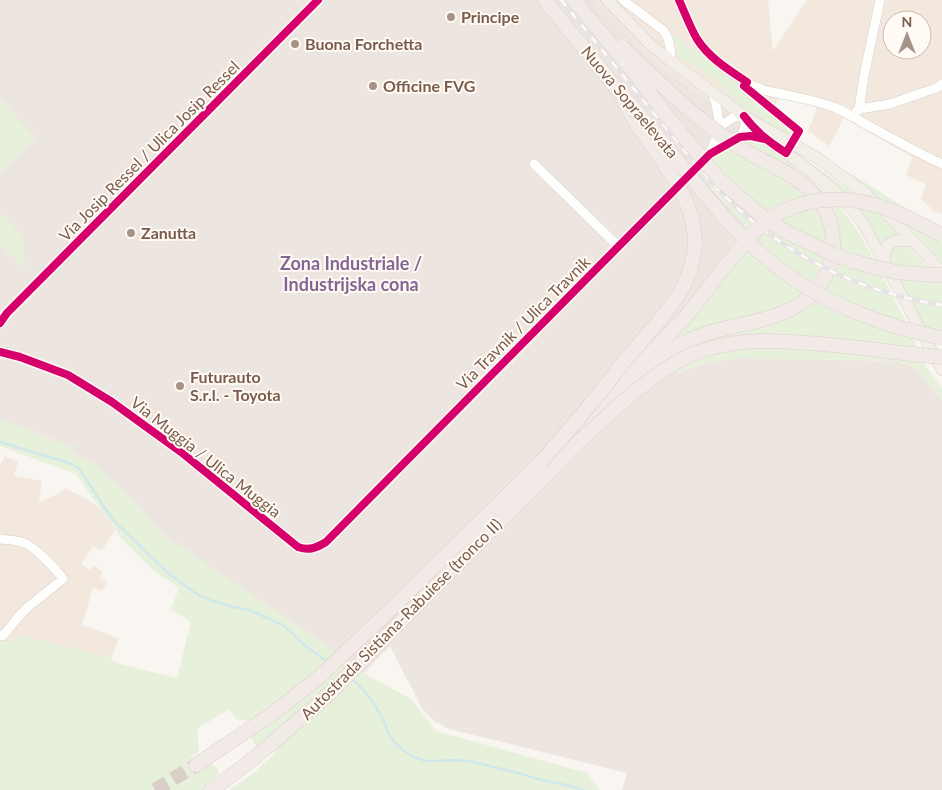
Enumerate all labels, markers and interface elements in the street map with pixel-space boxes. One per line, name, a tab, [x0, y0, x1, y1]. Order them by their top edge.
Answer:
place label: Principe	[461, 7, 520, 26]
north arrow	[882, 10, 932, 60]
marker: Principe	[445, 11, 457, 23]
text: N	[902, 13, 912, 30]
place label: Buona Forchetta	[305, 34, 422, 53]
marker: Buona Forchetta	[289, 38, 301, 50]
street label: Nuova Sopraelevata	[578, 42, 683, 162]
street label: Via Josip Ressel / Ulica Josip Ressel	[55, 57, 243, 245]
place label: Officine FVG	[383, 76, 475, 95]
marker: Officine FVG	[367, 80, 379, 92]
place label: Zanutta	[141, 223, 196, 242]
marker: Zanutta	[125, 227, 137, 239]
street label: Via Travnik / Ulica Travnik	[452, 251, 594, 393]
district label: Zona Industriale / Industrijska cona	[280, 252, 422, 295]
place label: Futurauto S.r.l. - Toyota	[190, 367, 281, 404]
marker: Futurauto S.r.l. - Toyota	[174, 380, 186, 392]
street label: Via Muggia / Ulica Muggia	[128, 392, 285, 521]
street label: Autostrada Sistiana-Rabuiese (tronco II)	[296, 514, 505, 723]

